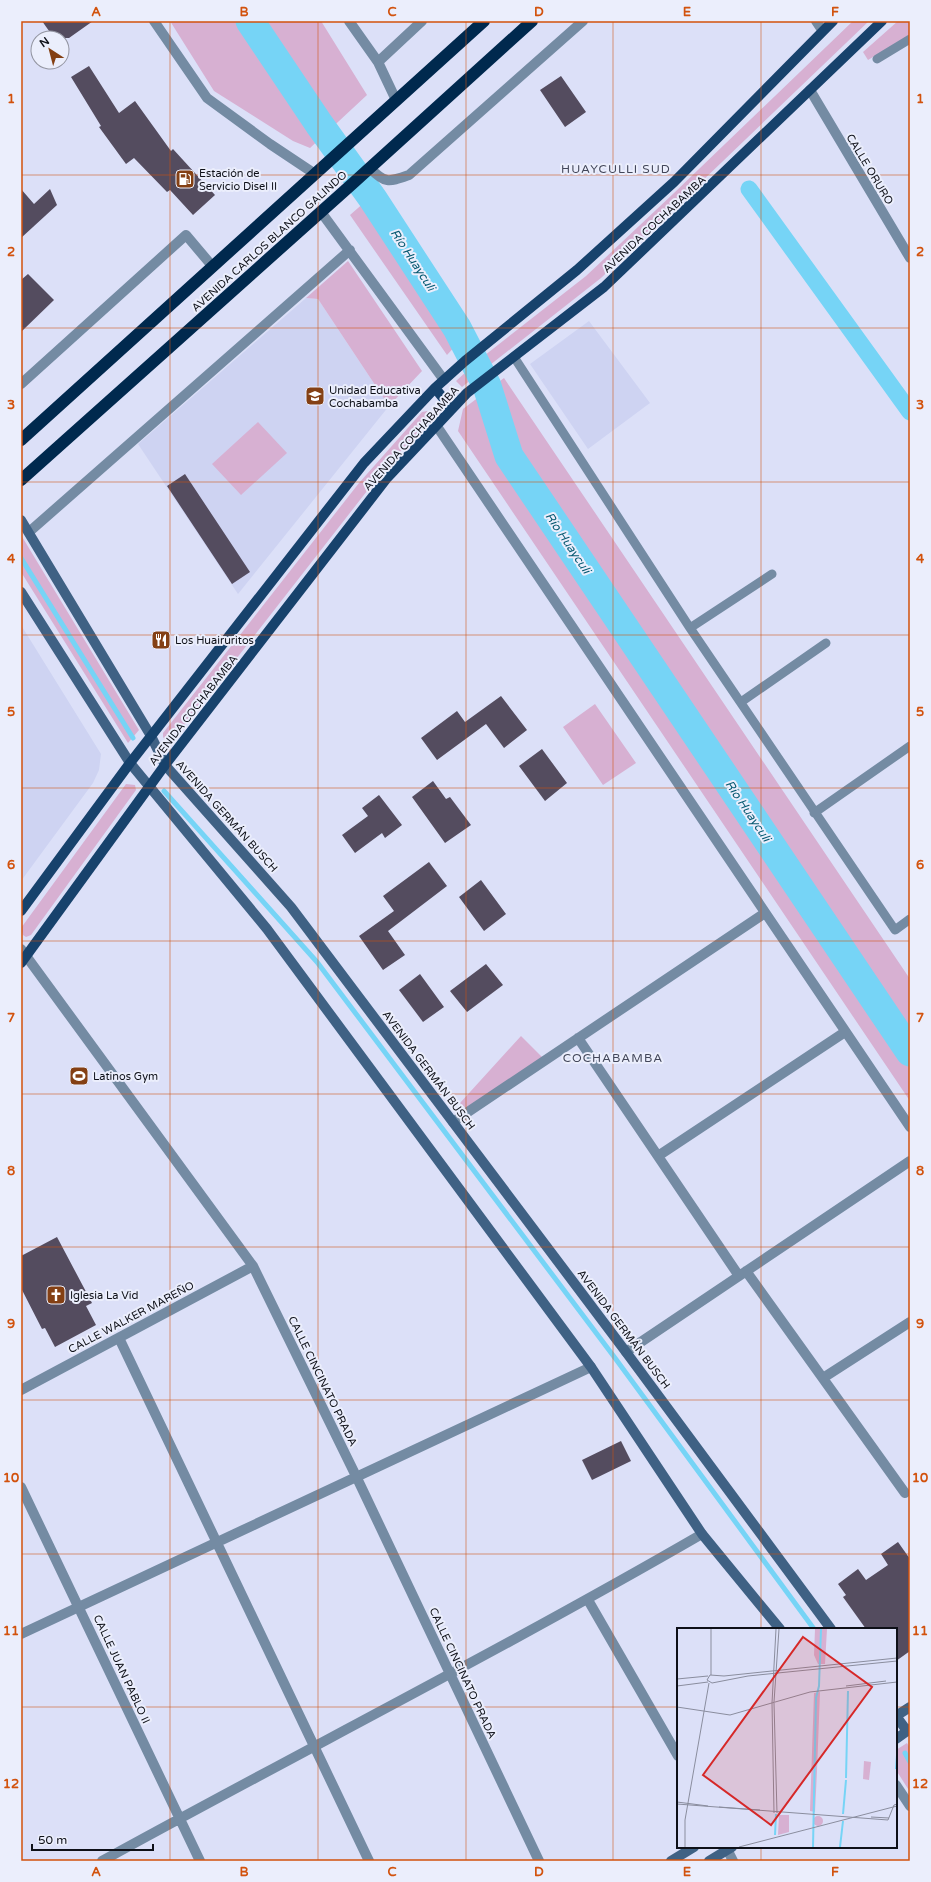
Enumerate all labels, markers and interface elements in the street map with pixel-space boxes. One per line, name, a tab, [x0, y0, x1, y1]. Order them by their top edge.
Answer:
text: A	[91, 4, 101, 20]
text: B	[239, 4, 249, 20]
text: C	[387, 4, 397, 20]
text: D	[534, 4, 544, 20]
text: E	[683, 4, 691, 20]
text: F	[831, 4, 839, 20]
north arrow	[30, 30, 70, 70]
text: N	[37, 34, 52, 50]
text: 1	[7, 91, 15, 107]
text: 1	[916, 91, 924, 107]
street label: CALLE ORURO	[843, 132, 896, 207]
district label: HUAYCULLI SUD	[561, 162, 671, 176]
place label: Estación de Servicio Disel II	[199, 167, 277, 193]
fuel station icon: Estación de Servicio Disel II	[174, 168, 196, 190]
street label: AVENIDA CARLOS BLANCO GALINDO	[189, 168, 350, 314]
street label: AVENIDA COCHABAMBA	[600, 173, 709, 276]
water label: Río Huayculi	[388, 226, 439, 295]
text: 2	[7, 244, 15, 260]
text: 2	[916, 244, 924, 260]
street label: AVENIDA COCHABAMBA	[361, 383, 462, 493]
place label: Unidad Educativa Cochabamba	[329, 384, 421, 410]
school or university icon: Unidad Educativa Cochabamba	[304, 385, 326, 407]
text: 3	[7, 397, 15, 413]
text: 3	[916, 397, 924, 413]
water label: Río Huayculi	[542, 510, 595, 578]
text: 4	[7, 551, 16, 567]
text: 4	[916, 551, 925, 567]
restaurant icon: Los Huairuritos	[150, 629, 172, 651]
place label: Los Huairuritos	[175, 634, 254, 647]
street label: AVENIDA COCHABAMBA	[146, 653, 240, 768]
text: 5	[7, 704, 15, 720]
text: 5	[916, 704, 924, 720]
street label: AVENIDA GERMÁN BUSCH	[173, 757, 281, 875]
water label: Río Huayculi	[722, 778, 775, 846]
text: 6	[7, 857, 15, 873]
text: 6	[916, 857, 924, 873]
street label: AVENIDA GERMÁN BUSCH	[380, 1008, 478, 1132]
text: 7	[7, 1010, 15, 1026]
text: 7	[916, 1010, 924, 1026]
district label: COCHABAMBA	[563, 1051, 663, 1065]
sports icon: Latinos Gym	[68, 1065, 90, 1087]
place label: Latinos Gym	[93, 1070, 158, 1083]
text: 8	[7, 1163, 15, 1179]
text: 8	[916, 1163, 924, 1179]
street label: AVENIDA GERMÁN BUSCH	[575, 1267, 673, 1391]
street label: CALLE WALKER MAREÑO	[66, 1279, 196, 1356]
church icon: Iglesia La Vid	[45, 1284, 67, 1306]
place label: Iglesia La Vid	[70, 1289, 139, 1302]
street label: CALLE CINCINATO PRADA	[285, 1314, 360, 1448]
text: 9	[7, 1316, 15, 1332]
text: 9	[916, 1316, 924, 1332]
text: 10	[3, 1470, 19, 1486]
text: 10	[912, 1470, 928, 1486]
street label: CALLE CINCINATO PRADA	[426, 1606, 499, 1741]
street label: CALLE JUAN PABLO II	[91, 1613, 153, 1726]
text: 11	[3, 1623, 19, 1639]
text: 11	[912, 1623, 928, 1639]
inset map	[677, 1628, 897, 1848]
text: 12	[3, 1776, 19, 1792]
text: 12	[912, 1776, 928, 1792]
scale bar	[32, 1826, 153, 1852]
text: 50 m	[38, 1833, 67, 1847]
text: A	[91, 1864, 101, 1880]
text: B	[239, 1864, 249, 1880]
text: C	[387, 1864, 397, 1880]
text: D	[534, 1864, 544, 1880]
text: E	[683, 1864, 691, 1880]
text: F	[831, 1864, 839, 1880]

